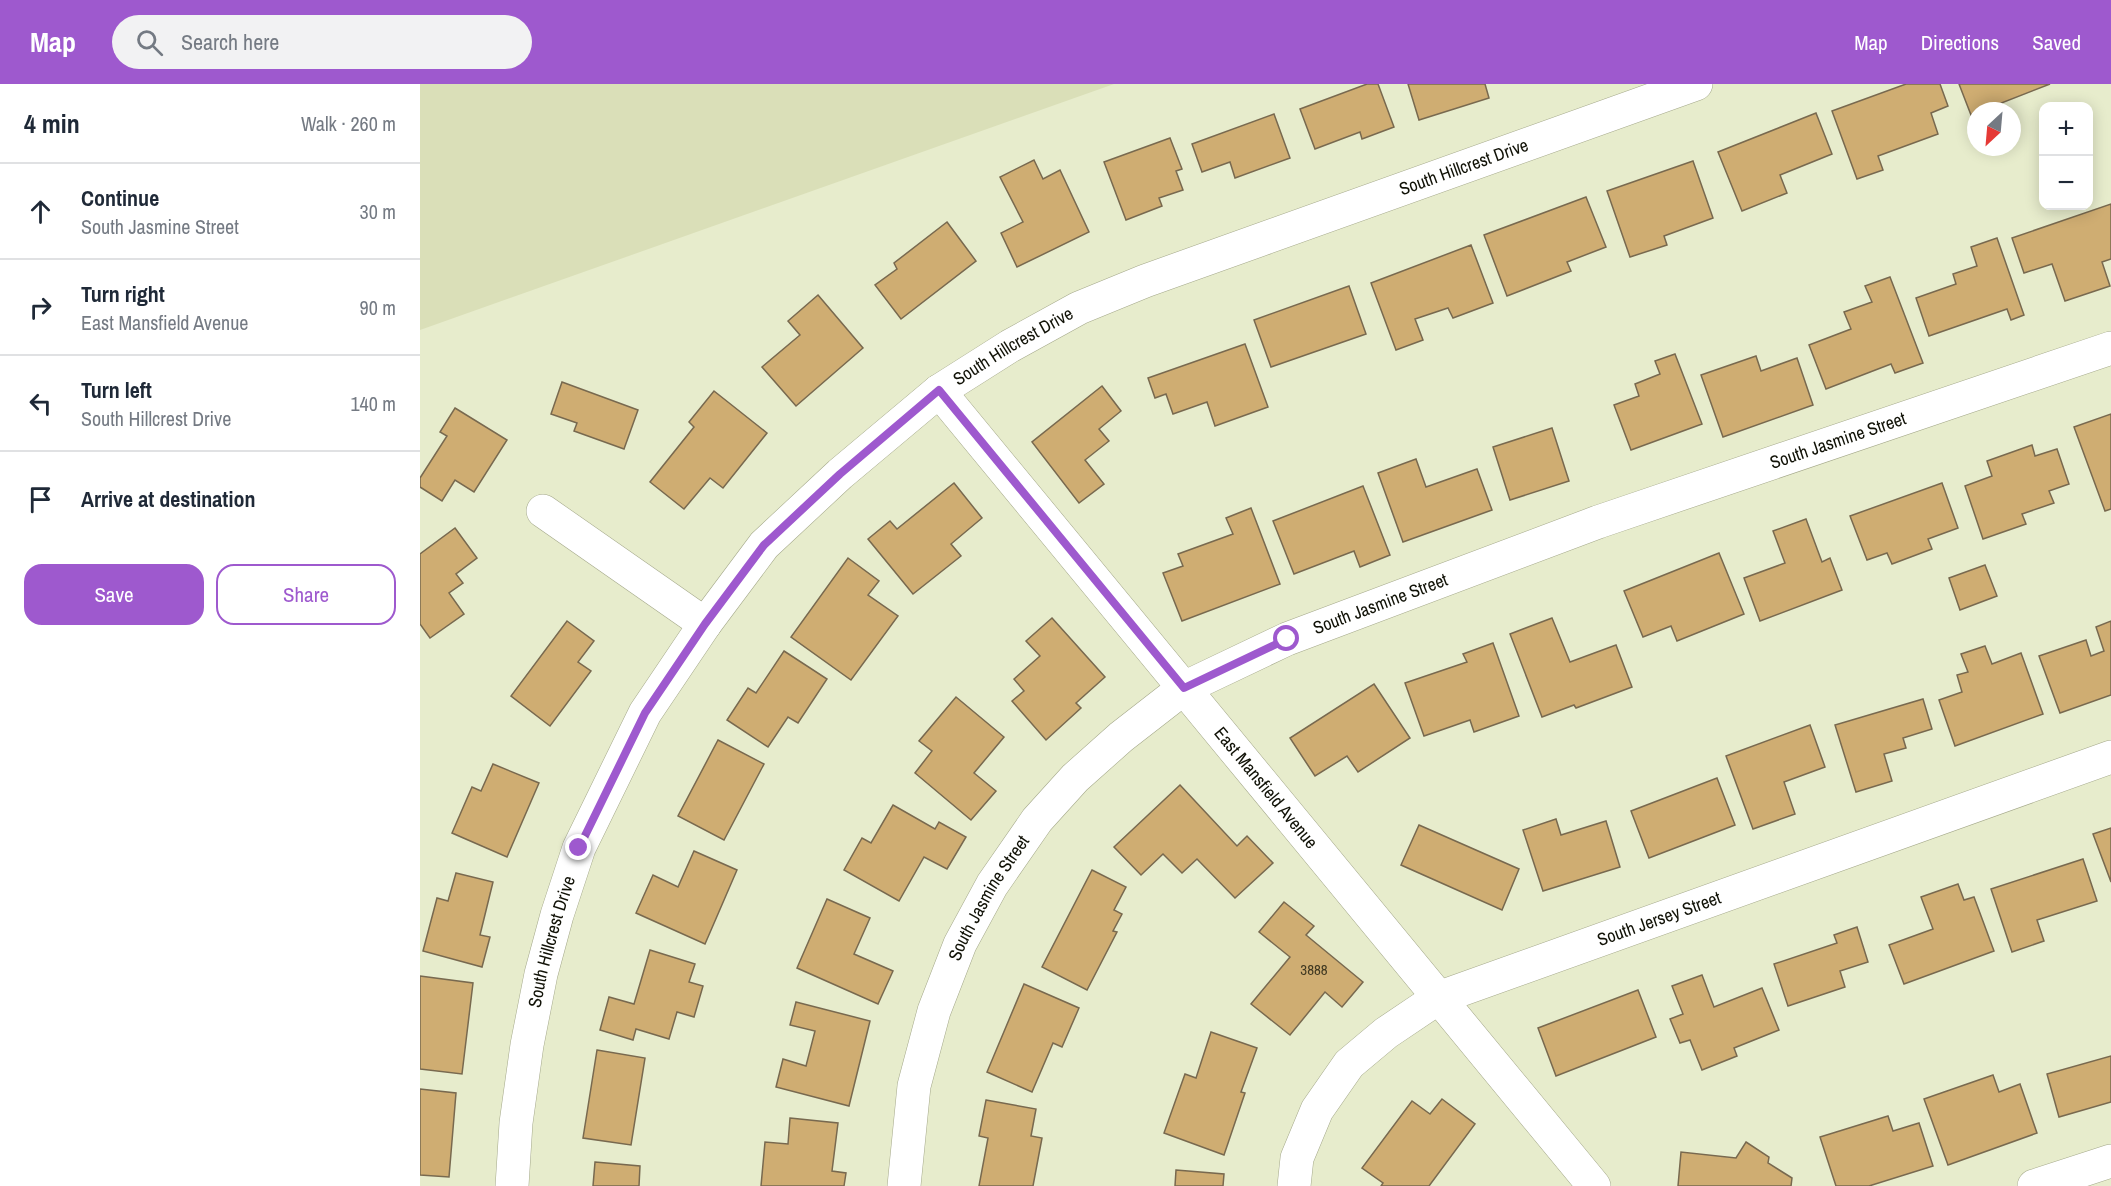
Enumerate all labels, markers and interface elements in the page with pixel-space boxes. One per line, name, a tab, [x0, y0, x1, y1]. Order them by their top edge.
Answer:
search box	[112, 15, 532, 69]
text: Map	[30, 23, 76, 61]
icon: search	[133, 26, 166, 59]
text: Search here	[181, 27, 279, 57]
text: Map	[1854, 28, 1888, 57]
text: Directions	[1921, 28, 1999, 57]
text: Saved	[2032, 28, 2081, 57]
north arrow	[1967, 102, 2021, 156]
map controls	[2039, 102, 2093, 210]
button: +	[2039, 102, 2093, 156]
text: 4 min	[24, 106, 80, 141]
text: Walk · 260 m	[301, 110, 396, 137]
street label: South Hillcrest Drive	[1396, 132, 1532, 201]
button: −	[2039, 156, 2093, 210]
text: Continue	[81, 183, 159, 213]
icon: ahead	[24, 195, 57, 228]
text: 30 m	[360, 198, 396, 225]
text: South Jasmine Street	[81, 213, 239, 240]
text: Turn right	[81, 279, 165, 309]
icon: right	[24, 291, 57, 324]
text: 90 m	[360, 294, 396, 321]
street label: South Hillcrest Drive	[948, 301, 1077, 391]
text: East Mansfield Avenue	[81, 309, 248, 336]
text: Turn left	[81, 375, 152, 405]
icon: left	[24, 387, 57, 420]
text: 140 m	[350, 390, 396, 417]
text: South Hillcrest Drive	[81, 405, 231, 432]
street label: South Jasmine Street	[1767, 405, 1909, 475]
icon: arrive	[24, 483, 57, 516]
text: Arrive at destination	[81, 484, 255, 514]
button: Save	[24, 564, 204, 625]
button: Share	[216, 564, 396, 625]
street label: South Jasmine Street	[1309, 567, 1451, 640]
route start	[1273, 625, 1299, 651]
street label: East Mansfield Avenue	[1209, 721, 1324, 854]
street label: South Jasmine Street	[942, 830, 1035, 964]
route end	[565, 834, 591, 860]
street label: South Hillcrest Drive	[522, 873, 581, 1010]
street label: South Jersey Street	[1594, 885, 1724, 952]
house number: 3888	[1300, 959, 1328, 980]

